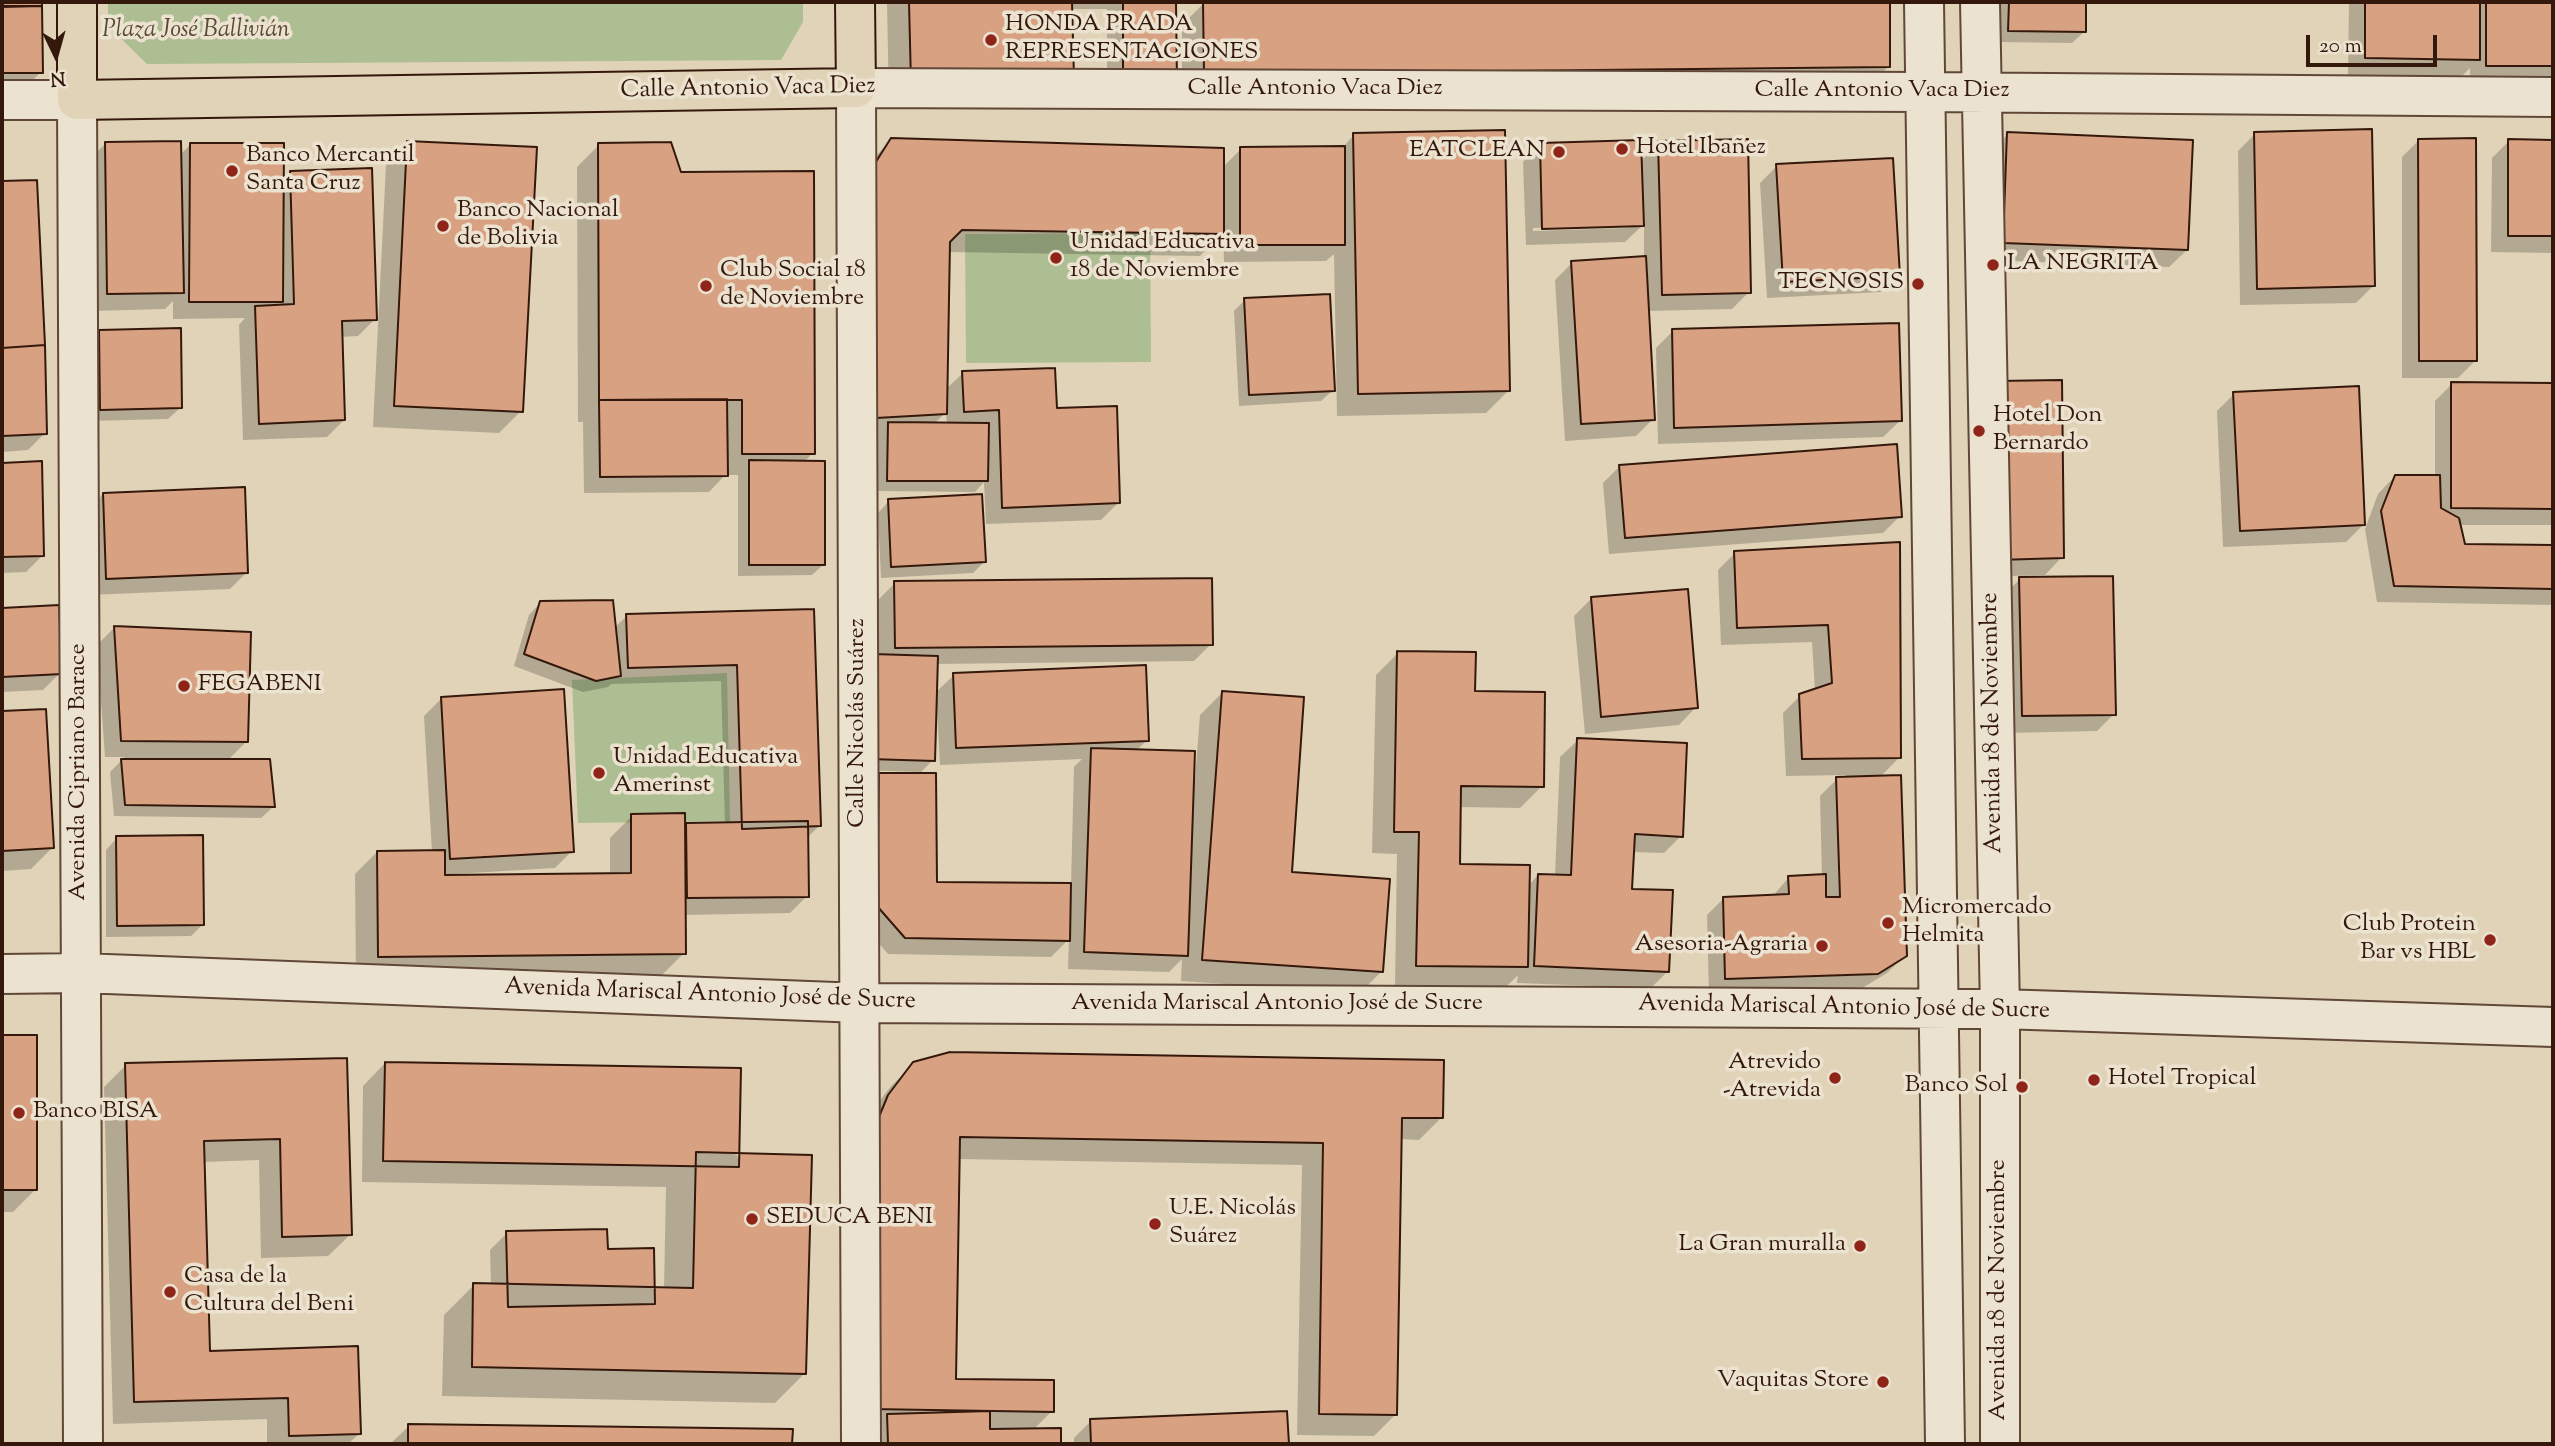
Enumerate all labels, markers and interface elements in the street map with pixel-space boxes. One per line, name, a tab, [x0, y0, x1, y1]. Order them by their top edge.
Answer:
place label: HONDA PRADA REPRESENTACIONES	[1005, 12, 1258, 68]
park label: Plaza José Ballivián	[102, 18, 290, 46]
north arrow	[21, 21, 91, 91]
scale bar	[2310, 21, 2441, 65]
marker: HONDA PRADA REPRESENTACIONES	[983, 32, 999, 48]
text: 20 m	[2319, 32, 2362, 62]
text: N	[49, 63, 67, 92]
street label: Calle Antonio Vaca Diez	[620, 73, 876, 107]
street label: Calle Antonio Vaca Diez	[1187, 76, 1443, 104]
street label: Calle Antonio Vaca Diez	[1754, 78, 2010, 106]
place label: Hotel Ibañez	[1636, 135, 1766, 163]
place label: EATCLEAN	[1409, 138, 1545, 166]
marker: Hotel Ibañez	[1614, 141, 1630, 157]
place label: Banco Mercantil Santa Cruz	[246, 143, 415, 199]
marker: EATCLEAN	[1551, 144, 1567, 160]
marker: Banco Mercantil Santa Cruz	[224, 163, 240, 179]
place label: Banco Nacional de Bolivia	[457, 198, 619, 254]
marker: Banco Nacional de Bolivia	[435, 218, 451, 234]
place label: Unidad Educativa 18 de Noviembre	[1070, 230, 1255, 286]
marker: Unidad Educativa 18 de Noviembre	[1048, 250, 1064, 266]
place label: LA NEGRITA	[2007, 251, 2159, 279]
marker: LA NEGRITA	[1985, 257, 2001, 273]
place label: Club Social 18 de Noviembre	[720, 258, 866, 314]
place label: TECNOSIS	[1777, 270, 1904, 298]
marker: TECNOSIS	[1910, 276, 1926, 292]
marker: Club Social 18 de Noviembre	[698, 278, 714, 294]
place label: Hotel Don Bernardo	[1993, 403, 2102, 459]
marker: Hotel Don Bernardo	[1971, 423, 1987, 439]
street label: Avenida 18 de Noviembre	[1977, 592, 2011, 854]
street label: Calle Nicolás Suárez	[845, 618, 873, 828]
street label: Avenida Cipriano Barace	[66, 643, 94, 901]
place label: FEGABENI	[198, 672, 322, 700]
marker: FEGABENI	[176, 678, 192, 694]
place label: Unidad Educativa Amerinst	[613, 745, 798, 801]
marker: Unidad Educativa Amerinst	[591, 765, 607, 781]
place label: Micromercado Helmita	[1902, 895, 2052, 951]
place label: Club Protein Bar vs HBL	[2343, 912, 2476, 968]
marker: Micromercado Helmita	[1880, 915, 1896, 931]
place label: Asesoria-Agraria	[1634, 932, 1808, 960]
marker: Club Protein Bar vs HBL	[2482, 932, 2498, 948]
marker: Asesoria-Agraria	[1814, 938, 1830, 954]
street label: Avenida Mariscal Antonio José de Sucre	[504, 974, 916, 1018]
street label: Avenida Mariscal Antonio José de Sucre	[1071, 991, 1483, 1019]
street label: Avenida Mariscal Antonio José de Sucre	[1638, 991, 2050, 1027]
place label: Atrevido -Atrevida	[1723, 1050, 1821, 1106]
place label: Hotel Tropical	[2108, 1066, 2256, 1094]
marker: Atrevido -Atrevida	[1827, 1070, 1843, 1086]
marker: Hotel Tropical	[2086, 1072, 2102, 1088]
place label: Banco Sol	[1905, 1073, 2008, 1101]
marker: Banco Sol	[2014, 1079, 2030, 1095]
place label: Banco BISA	[33, 1099, 158, 1127]
marker: Banco BISA	[11, 1105, 27, 1121]
street label: Avenida 18 de Noviembre	[1986, 1159, 2014, 1421]
place label: U.E. Nicolás Suárez	[1169, 1196, 1296, 1252]
place label: SEDUCA BENI	[766, 1205, 933, 1233]
marker: SEDUCA BENI	[744, 1211, 760, 1227]
marker: U.E. Nicolás Suárez	[1147, 1216, 1163, 1232]
place label: La Gran muralla	[1678, 1232, 1846, 1260]
marker: La Gran muralla	[1852, 1238, 1868, 1254]
place label: Casa de la Cultura del Beni	[184, 1264, 354, 1320]
marker: Casa de la Cultura del Beni	[162, 1284, 178, 1300]
place label: Vaquitas Store	[1717, 1368, 1869, 1396]
marker: Vaquitas Store	[1875, 1374, 1891, 1390]

